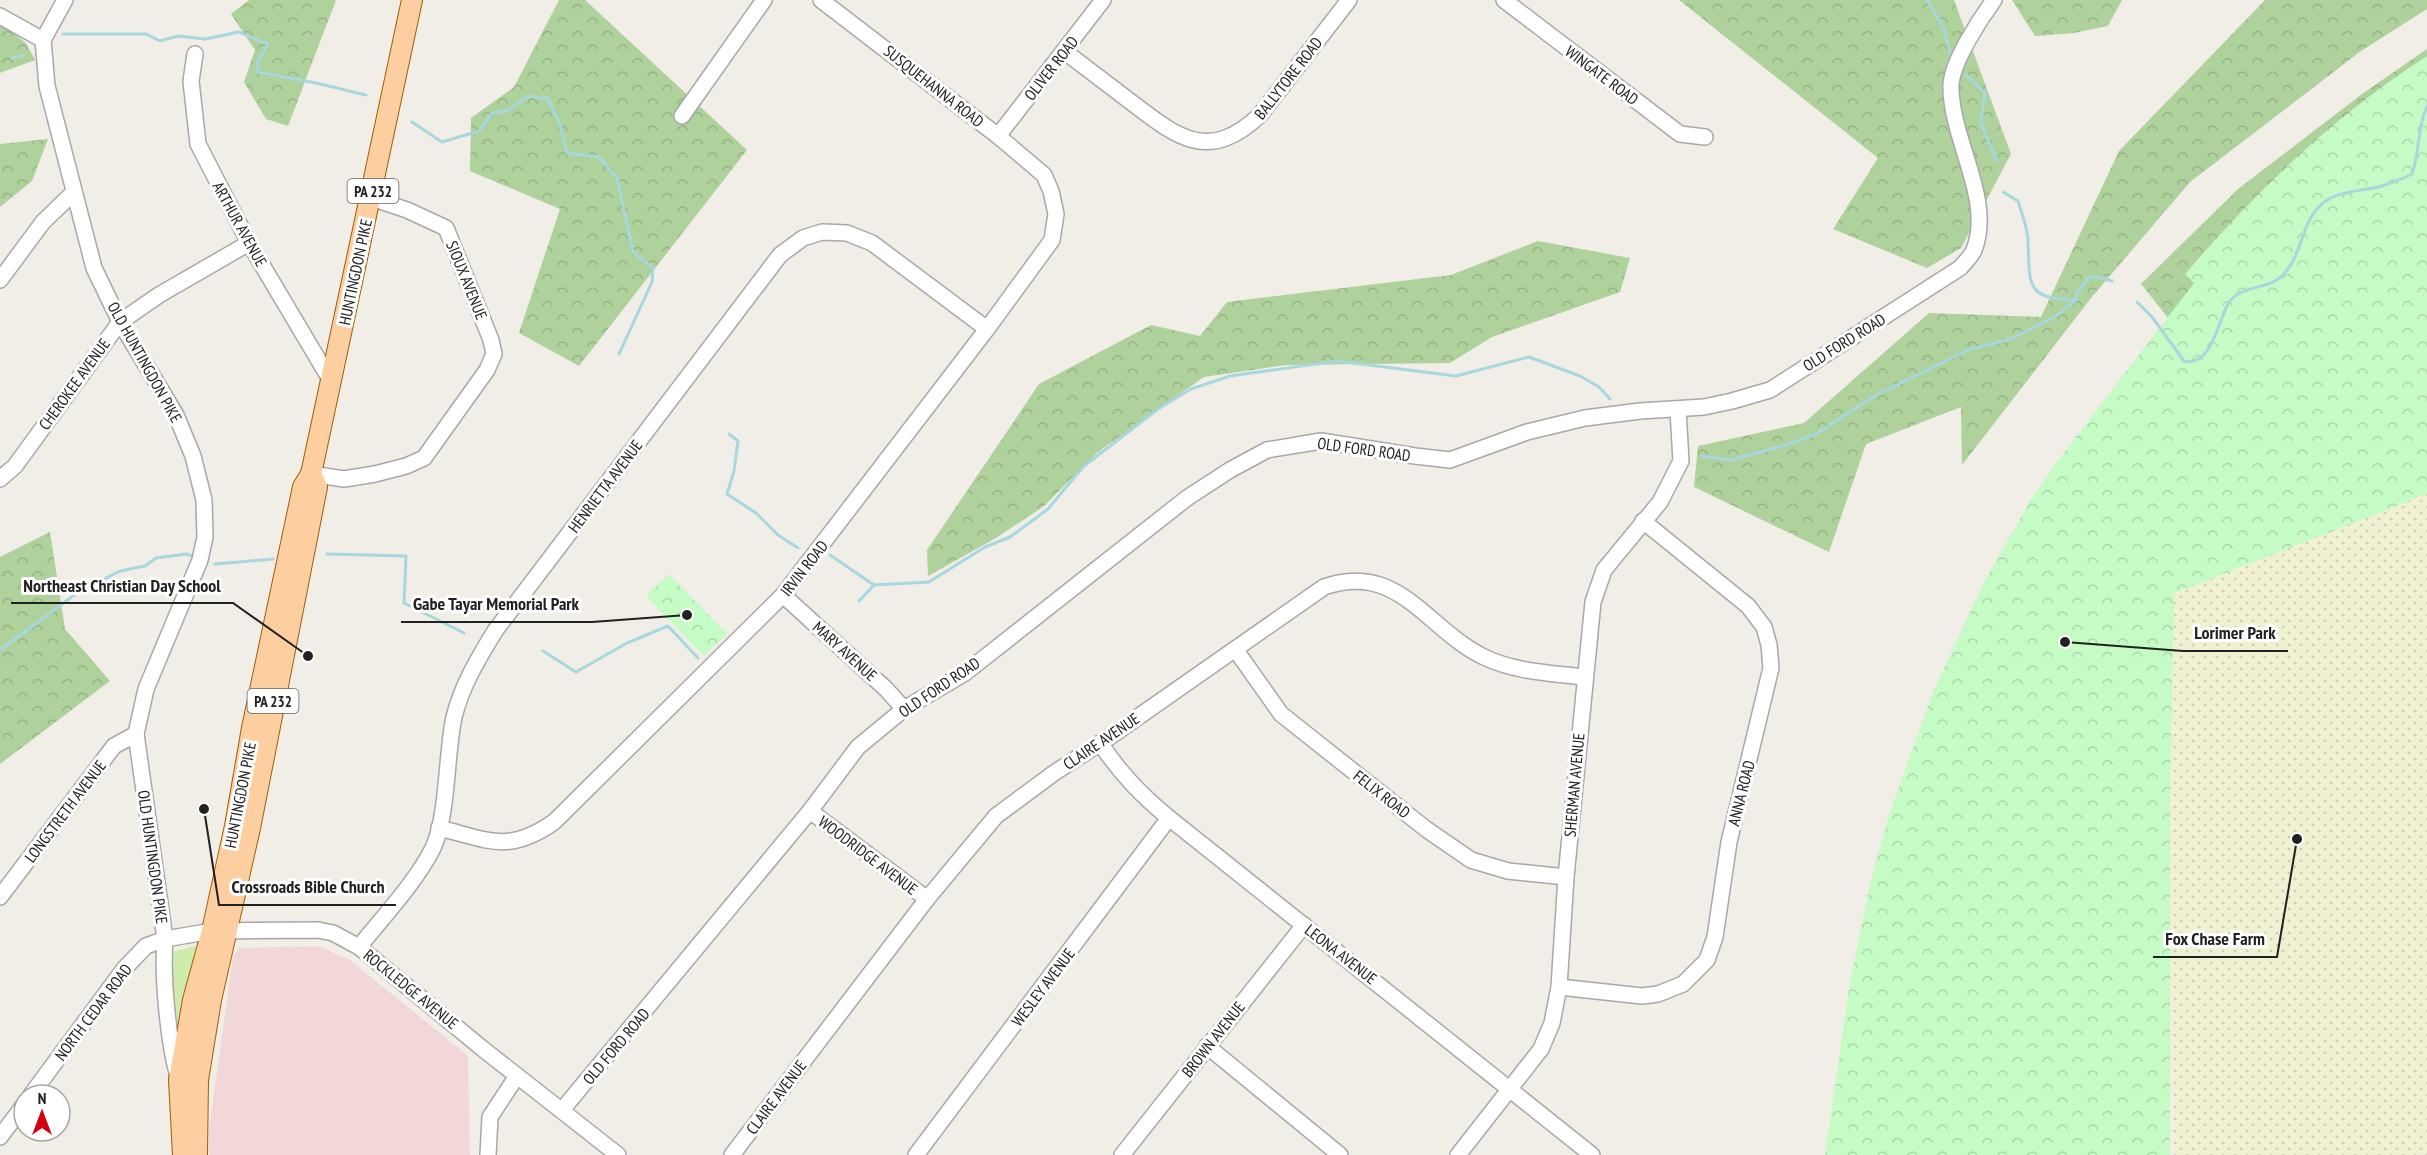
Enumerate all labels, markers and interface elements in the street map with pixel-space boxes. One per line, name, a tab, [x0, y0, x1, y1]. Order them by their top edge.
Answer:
street label: OLIVER ROAD	[1020, 32, 1082, 104]
street label: BALLYTORE ROAD	[1250, 33, 1326, 123]
street label: SUSQUEHANNA ROAD	[880, 41, 988, 131]
street label: WINGATE ROAD	[1561, 41, 1643, 109]
street label: ARTHUR AVENUE	[208, 178, 272, 270]
road number: PA 232	[348, 179, 398, 203]
street label: HUNTINGDON PIKE	[334, 217, 376, 327]
street label: SIOUX AVENUE	[442, 238, 492, 322]
street label: OLD HUNTINGDON PIKE	[104, 298, 187, 426]
street label: OLD FORD ROAD	[1799, 309, 1889, 375]
street label: CHEROKEE AVENUE	[34, 334, 114, 434]
street label: OLD FORD ROAD	[1316, 433, 1412, 465]
street label: HENRIETTA AVENUE	[564, 436, 646, 536]
street label: IRVIN ROAD	[776, 536, 832, 600]
callout: Northeast Christian Day School	[11, 567, 233, 603]
text: Northeast Christian Day School	[23, 574, 221, 597]
callout: Gabe Tayar Memorial Park	[401, 586, 592, 622]
text: Gabe Tayar Memorial Park	[413, 592, 580, 615]
callout: Lorimer Park	[2183, 615, 2288, 651]
street label: MARY AVENUE	[809, 617, 881, 685]
text: Lorimer Park	[2194, 621, 2276, 644]
street label: OLD FORD ROAD	[895, 653, 983, 721]
road number: PA 232	[248, 689, 298, 713]
street label: CLAIRE AVENUE	[1059, 708, 1143, 774]
street label: SHERMAN AVENUE	[1559, 732, 1589, 838]
street label: HUNTINGDON PIKE	[220, 740, 260, 850]
street label: LONGSTRETH AVENUE	[20, 756, 110, 866]
street label: ANNA ROAD	[1723, 758, 1759, 828]
street label: FELIX ROAD	[1350, 766, 1414, 822]
street label: OLD HUNTINGDON PIKE	[134, 789, 172, 925]
street label: WOODRIDGE AVENUE	[814, 811, 922, 899]
callout: Crossroads Bible Church	[219, 869, 396, 905]
text: Crossroads Bible Church	[231, 875, 385, 898]
street label: LEONA AVENUE	[1301, 920, 1381, 988]
callout: Fox Chase Farm	[2153, 921, 2277, 957]
text: Fox Chase Farm	[2165, 927, 2265, 950]
street label: WESLEY AVENUE	[1007, 944, 1079, 1030]
street label: ROCKLEDGE AVENUE	[360, 945, 462, 1033]
street label: NORTH CEDAR ROAD	[50, 960, 136, 1064]
street label: BROWN AVENUE	[1177, 997, 1249, 1081]
street label: OLD FORD ROAD	[578, 1004, 654, 1088]
street label: CLAIRE AVENUE	[742, 1056, 811, 1138]
north arrow	[12, 1083, 72, 1143]
text: N	[38, 1088, 46, 1108]

